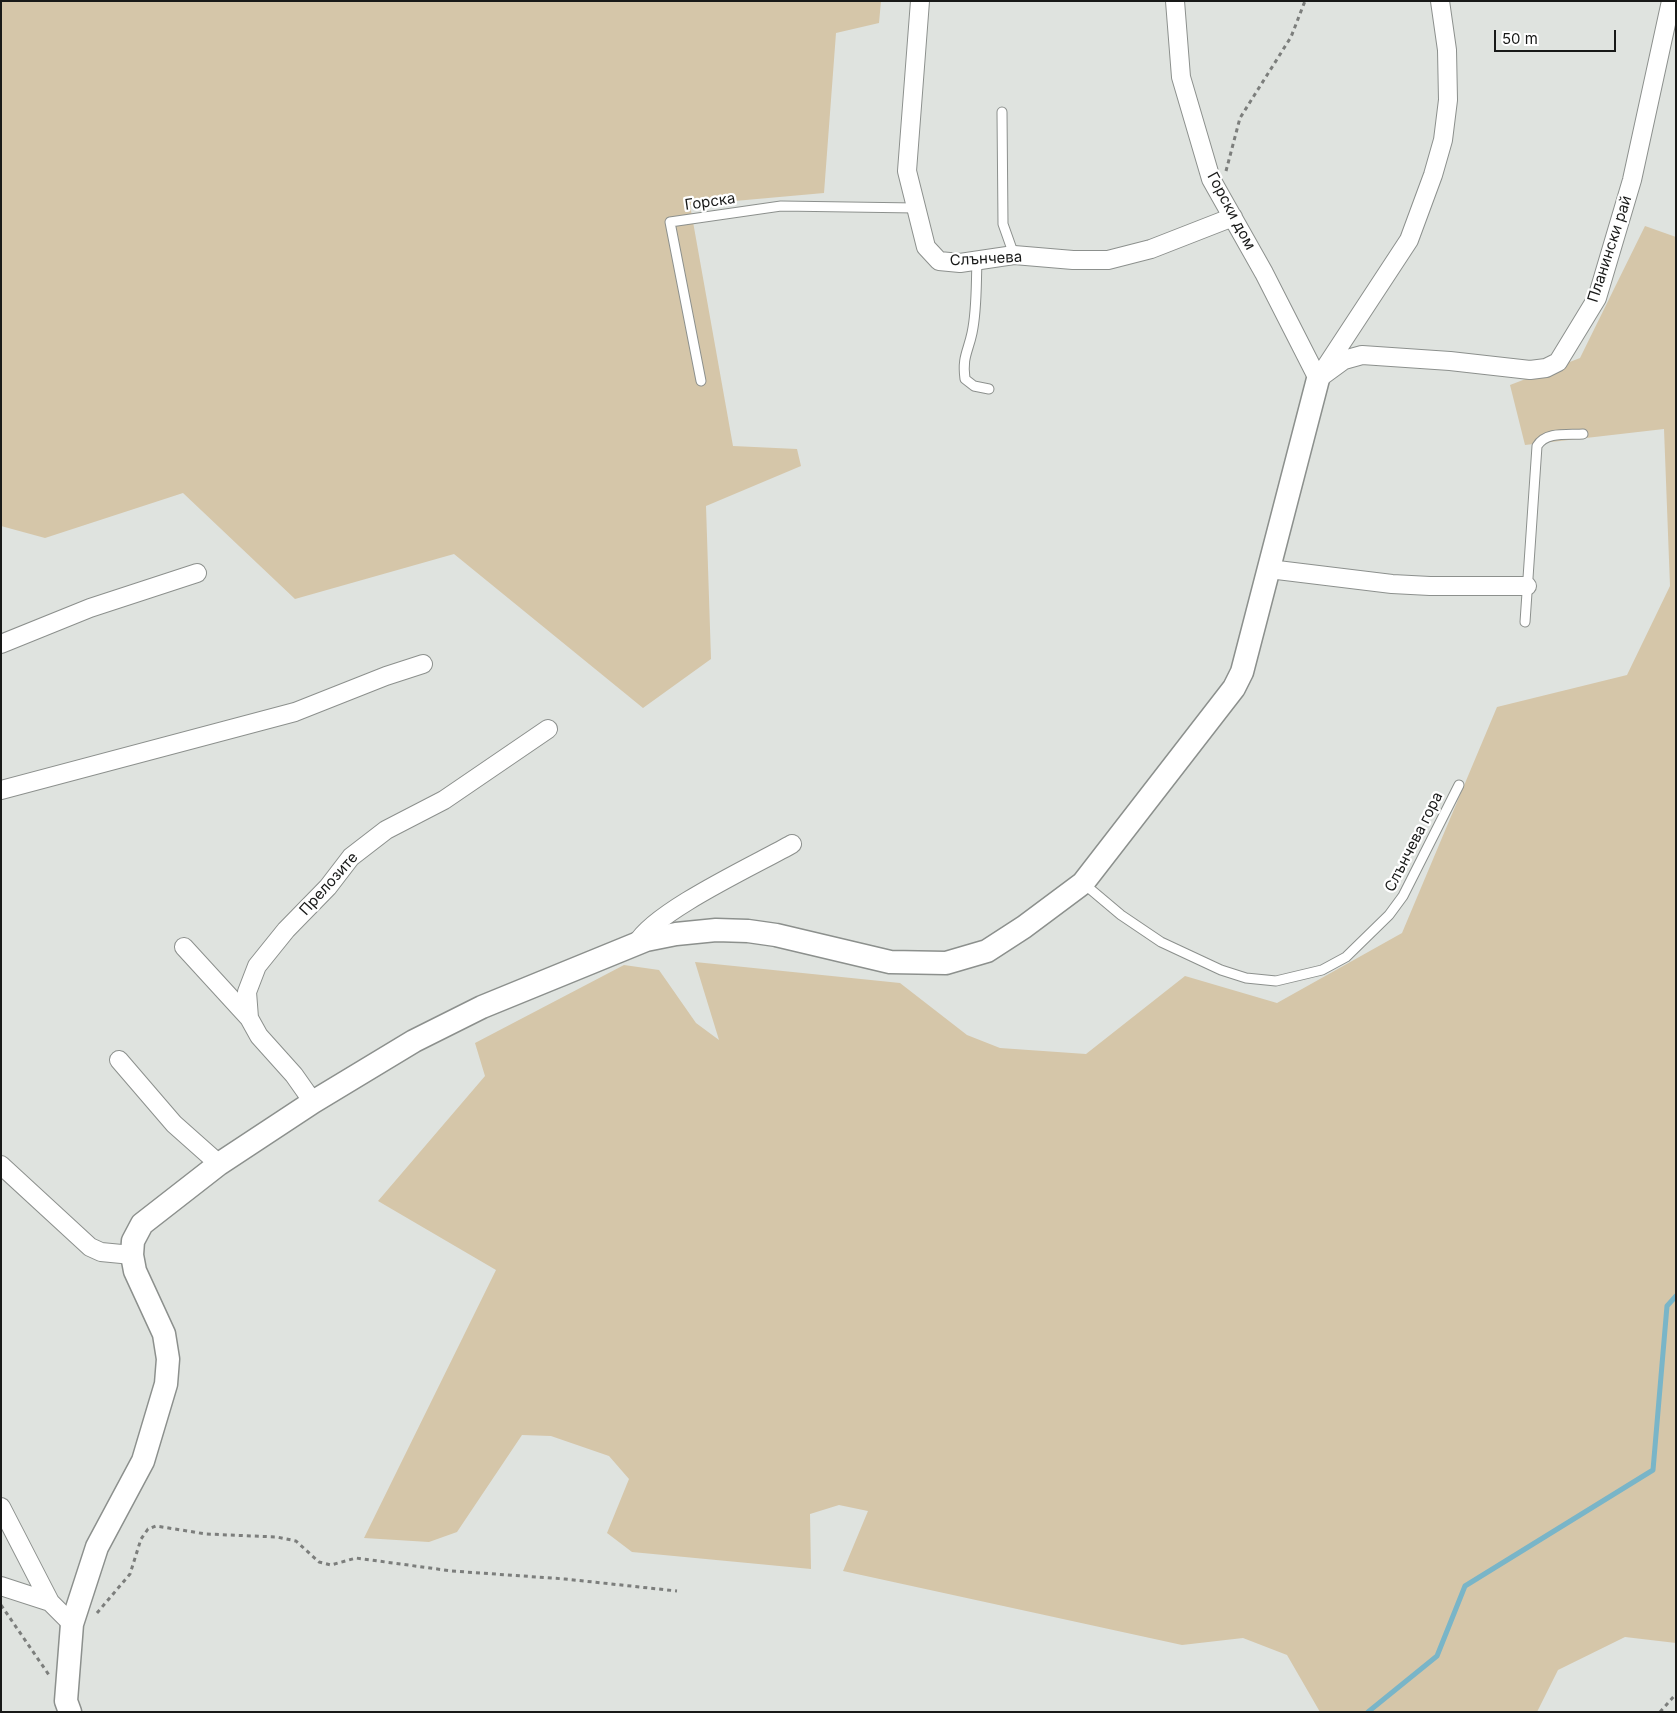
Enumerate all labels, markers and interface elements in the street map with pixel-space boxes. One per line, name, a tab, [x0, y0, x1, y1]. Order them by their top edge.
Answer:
scale bar	[1497, 20, 1620, 52]
text: 50 m	[1502, 29, 1538, 48]
street label: Горски дом	[1203, 169, 1259, 253]
street label: Горска	[684, 190, 736, 214]
street label: Планински рай	[1584, 193, 1636, 305]
street label: Слънчева	[949, 248, 1023, 270]
street label: Слънчева гора	[1381, 789, 1447, 895]
street label: Прелозите	[296, 849, 362, 919]

